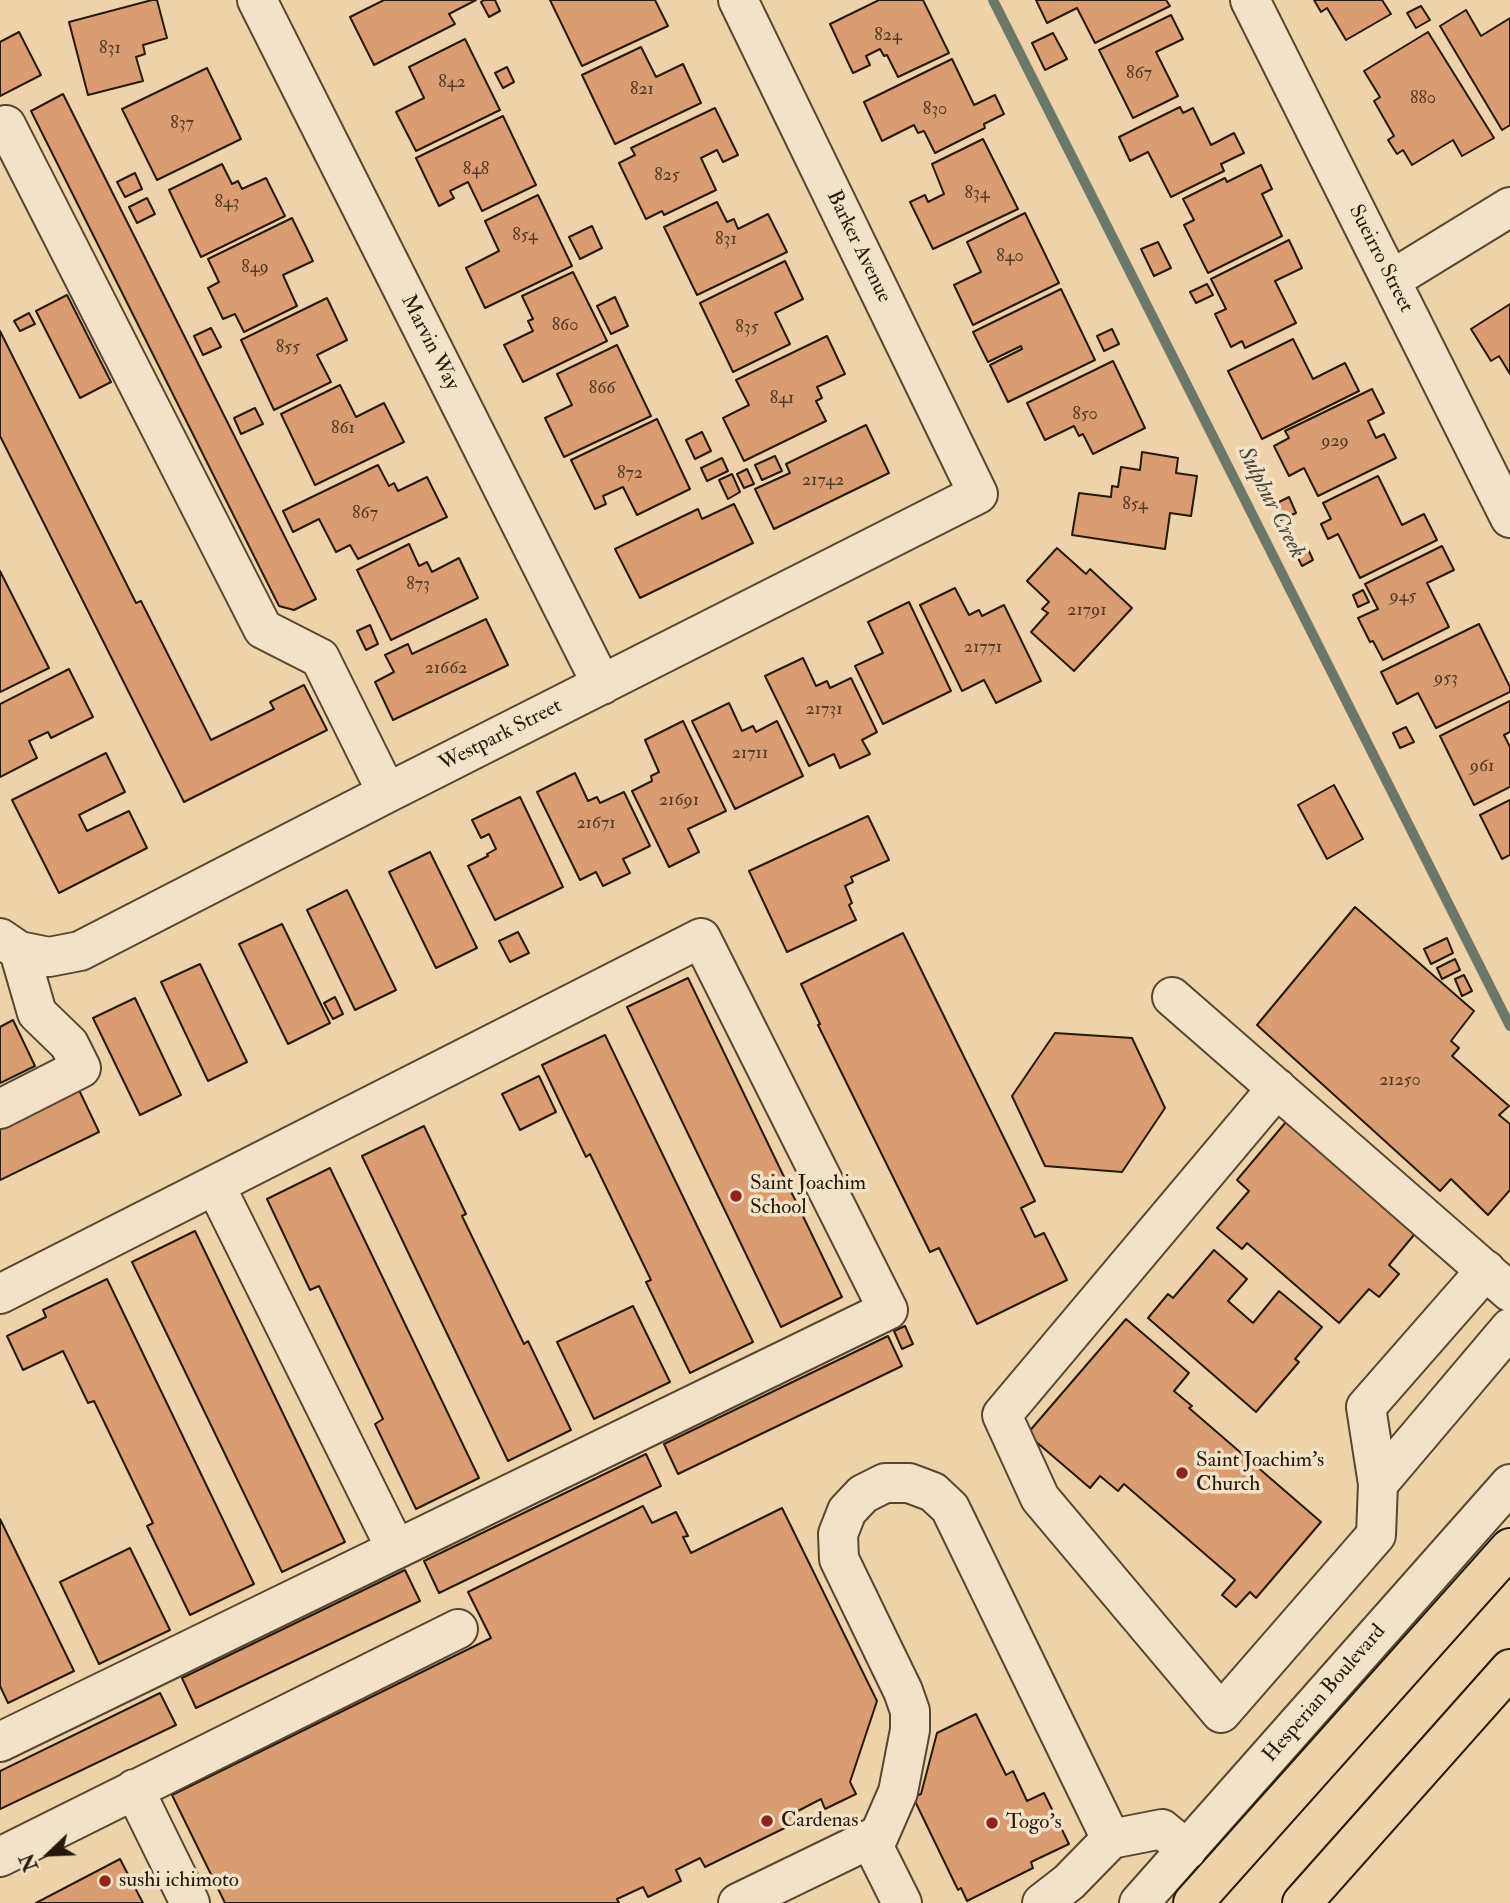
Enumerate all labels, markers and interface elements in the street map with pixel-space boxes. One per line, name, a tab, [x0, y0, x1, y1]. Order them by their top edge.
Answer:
house number: 824	[874, 25, 902, 47]
house number: 831	[99, 38, 121, 60]
house number: 867	[1126, 63, 1152, 85]
house number: 842	[438, 72, 466, 94]
house number: 821	[630, 79, 654, 101]
house number: 880	[1410, 88, 1436, 110]
house number: 830	[923, 99, 947, 121]
house number: 837	[170, 113, 194, 135]
house number: 848	[463, 159, 489, 181]
house number: 825	[654, 165, 680, 187]
house number: 834	[964, 183, 990, 205]
street label: Barker Avenue	[820, 187, 896, 307]
house number: 843	[214, 192, 240, 214]
street label: Sueirro Street	[1342, 201, 1418, 317]
house number: 854	[512, 225, 538, 247]
house number: 831	[715, 229, 737, 251]
house number: 840	[996, 246, 1024, 268]
house number: 849	[241, 257, 269, 279]
street label: Marvin Way	[394, 291, 464, 395]
house number: 860	[552, 315, 578, 337]
house number: 835	[735, 317, 759, 339]
house number: 855	[276, 337, 300, 359]
house number: 866	[589, 378, 615, 400]
house number: 841	[770, 388, 794, 410]
house number: 850	[1072, 404, 1098, 426]
house number: 861	[331, 418, 355, 440]
house number: 929	[1321, 431, 1349, 453]
water label: Sulphur Creek	[1230, 442, 1310, 564]
house number: 872	[617, 463, 643, 485]
house number: 21742	[802, 470, 844, 492]
house number: 854	[1122, 494, 1148, 516]
house number: 867	[352, 503, 378, 525]
house number: 873	[406, 574, 430, 596]
house number: 945	[1390, 586, 1416, 608]
house number: 21791	[1067, 600, 1107, 622]
house number: 21771	[964, 637, 1002, 659]
house number: 21662	[425, 658, 467, 680]
house number: 953	[1434, 668, 1458, 690]
street label: Westpark Street	[435, 694, 567, 778]
house number: 21731	[805, 699, 843, 721]
house number: 21711	[732, 743, 768, 765]
house number: 961	[1470, 756, 1494, 778]
house number: 21691	[659, 790, 699, 812]
house number: 21671	[576, 813, 616, 835]
house number: 21250	[1379, 1070, 1421, 1092]
place label: Saint Joachim School	[750, 1171, 866, 1221]
marker: Saint Joachim School	[728, 1188, 744, 1204]
place label: Saint Joachim's Church	[1196, 1448, 1324, 1498]
marker: Saint Joachim's Church	[1174, 1465, 1190, 1481]
street label: Hesperian Boulevard	[1258, 1620, 1392, 1768]
place label: Cardenas	[781, 1808, 858, 1834]
place label: Togo's	[1006, 1810, 1062, 1836]
marker: Cardenas	[759, 1813, 775, 1829]
marker: Togo's	[984, 1815, 1000, 1831]
north arrow	[14, 1819, 84, 1889]
text: N	[15, 1850, 44, 1875]
place label: sushi ichimoto	[119, 1868, 239, 1894]
marker: sushi ichimoto	[97, 1873, 113, 1889]

